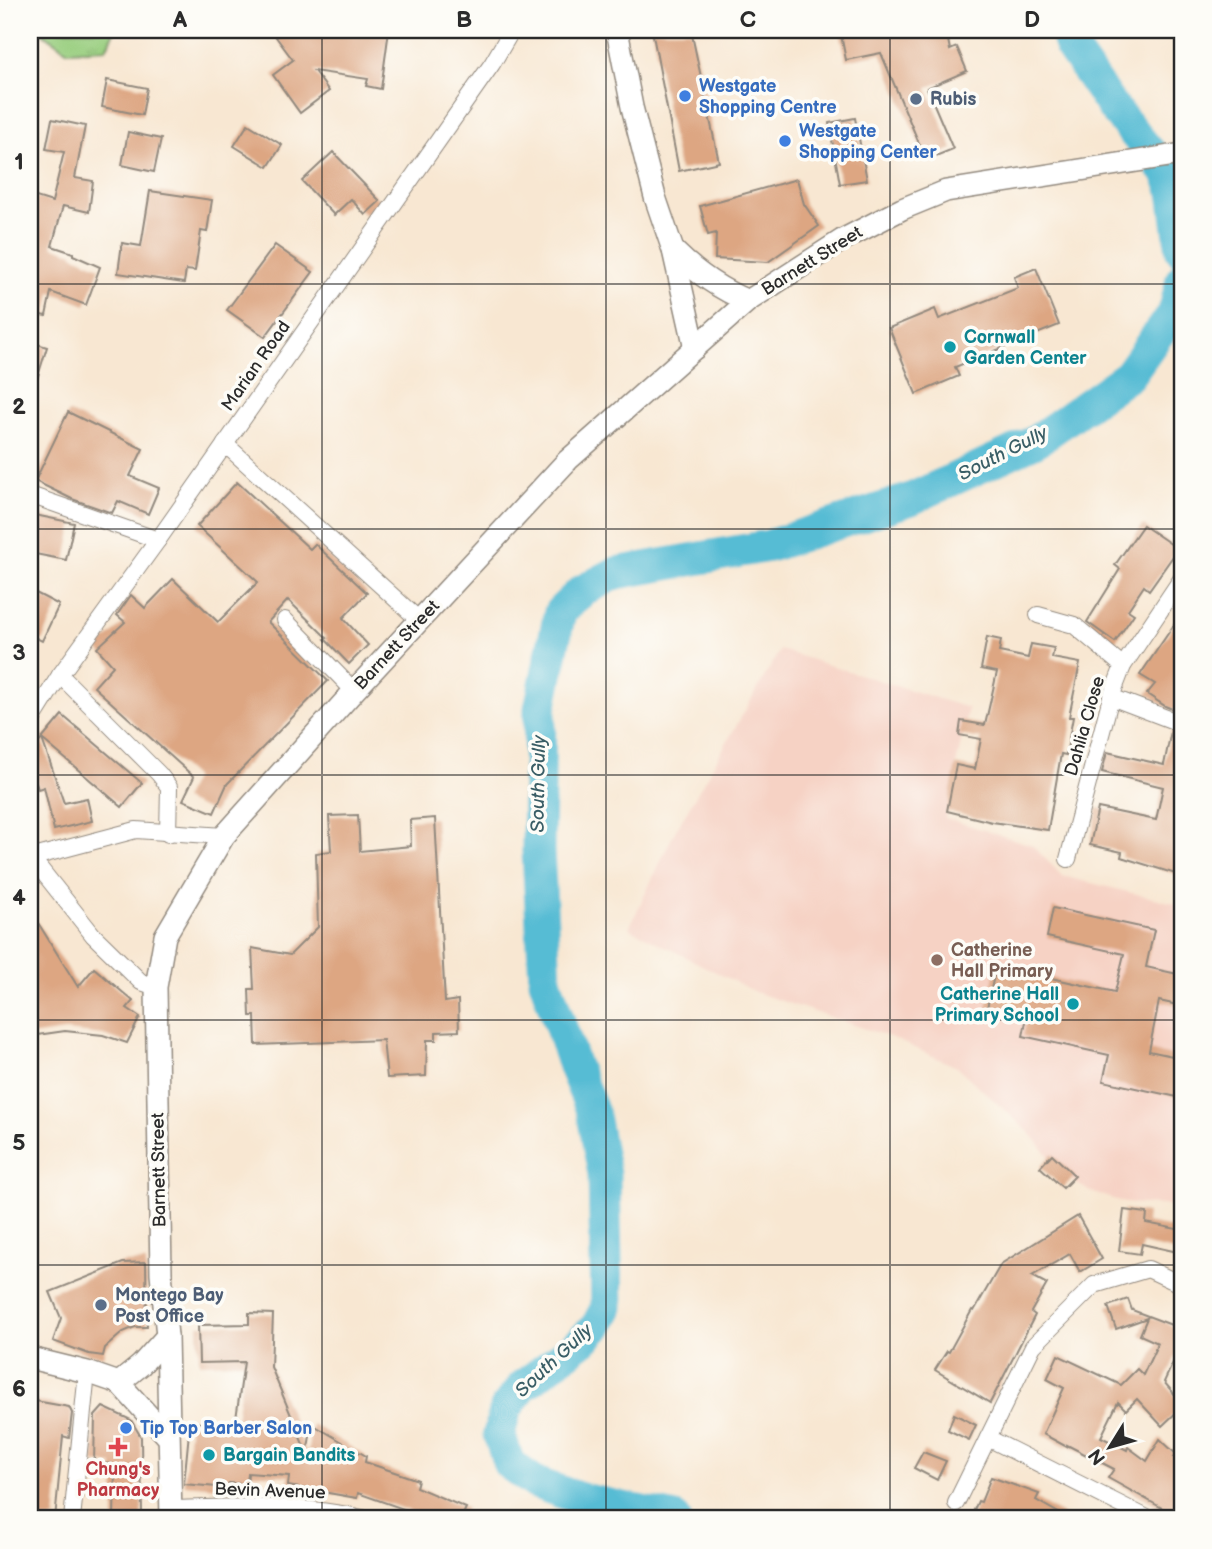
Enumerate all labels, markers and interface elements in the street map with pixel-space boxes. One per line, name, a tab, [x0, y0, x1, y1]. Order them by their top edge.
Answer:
text: A	[172, 6, 188, 34]
text: B	[456, 6, 472, 34]
text: C	[740, 6, 756, 34]
text: D	[1024, 6, 1040, 34]
place label: Westgate Shopping Centre	[699, 76, 836, 118]
marker: Westgate Shopping Centre	[677, 88, 693, 104]
place label: Rubis	[930, 89, 976, 110]
marker: Rubis	[908, 91, 924, 107]
place label: Westgate Shopping Center	[799, 121, 937, 163]
marker: Westgate Shopping Center	[777, 133, 793, 149]
text: 1	[14, 148, 24, 176]
street label: Barnett Street	[758, 221, 867, 300]
street label: Marian Road	[217, 317, 295, 415]
place label: Cornwall Garden Center	[964, 327, 1087, 369]
marker: Cornwall Garden Center	[942, 339, 958, 355]
text: 2	[12, 393, 26, 421]
water label: South Gully	[954, 421, 1052, 486]
street label: Barnett Street	[350, 596, 444, 694]
text: 3	[12, 639, 26, 667]
street label: Dahlia Close	[1061, 673, 1109, 778]
water label: South Gully	[527, 735, 551, 833]
text: 4	[12, 884, 26, 912]
place label: Catherine Hall Primary	[951, 940, 1054, 982]
marker: Catherine Hall Primary	[929, 952, 945, 968]
place label: Catherine Hall Primary School	[935, 984, 1059, 1026]
marker: Catherine Hall Primary School	[1065, 996, 1081, 1012]
street label: Barnett Street	[147, 1112, 171, 1228]
text: 5	[12, 1129, 26, 1157]
place label: Montego Bay Post Office	[115, 1285, 224, 1327]
marker: Montego Bay Post Office	[93, 1297, 109, 1313]
water label: South Gully	[511, 1319, 598, 1403]
text: 6	[12, 1375, 26, 1403]
north arrow	[1076, 1412, 1146, 1482]
place label: Tip Top Barber Salon	[140, 1418, 312, 1439]
marker: Tip Top Barber Salon	[118, 1420, 134, 1436]
marker: Chung's Pharmacy	[110, 1439, 126, 1455]
text: N	[1084, 1444, 1111, 1469]
place label: Bargain Bandits	[223, 1445, 356, 1466]
marker: Bargain Bandits	[201, 1447, 217, 1463]
place label: Chung's Pharmacy	[77, 1459, 160, 1501]
street label: Bevin Avenue	[214, 1479, 326, 1503]

